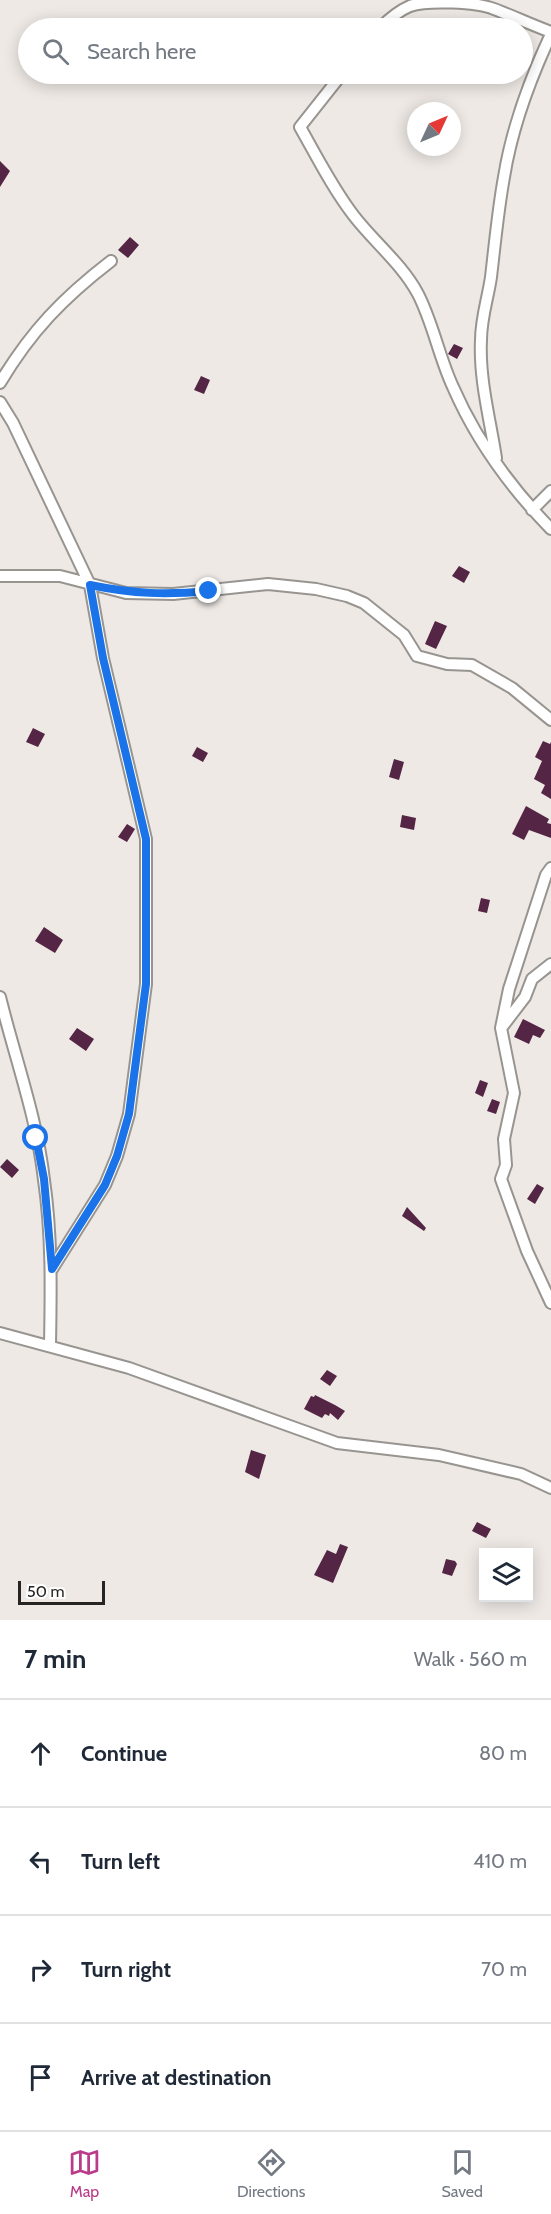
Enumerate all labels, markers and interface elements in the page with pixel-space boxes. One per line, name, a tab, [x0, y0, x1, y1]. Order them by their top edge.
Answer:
search box	[18, 18, 533, 84]
icon: search	[39, 35, 72, 68]
text: Search here	[87, 38, 196, 65]
north arrow	[407, 102, 461, 156]
route end	[195, 577, 221, 603]
route start	[22, 1124, 48, 1150]
map controls	[479, 1548, 533, 1602]
button: layers	[479, 1548, 533, 1602]
scale bar	[18, 1578, 105, 1606]
text: 50 m	[27, 1582, 64, 1601]
text: 7 min	[24, 1643, 86, 1675]
text: Walk · 560 m	[414, 1647, 527, 1671]
icon: ahead	[24, 1737, 57, 1770]
text: Continue	[81, 1740, 167, 1767]
text: 80 m	[479, 1741, 527, 1765]
icon: left	[24, 1845, 57, 1878]
text: Turn left	[81, 1848, 160, 1875]
text: 410 m	[473, 1849, 527, 1873]
icon: right	[24, 1953, 57, 1986]
text: Turn right	[81, 1956, 171, 1983]
text: 70 m	[481, 1957, 527, 1981]
icon: arrive	[24, 2061, 57, 2094]
text: Arrive at destination	[81, 2064, 271, 2091]
tab: Map	[68, 2146, 101, 2201]
tab: Directions	[237, 2146, 305, 2201]
tab: Saved	[441, 2146, 483, 2201]

